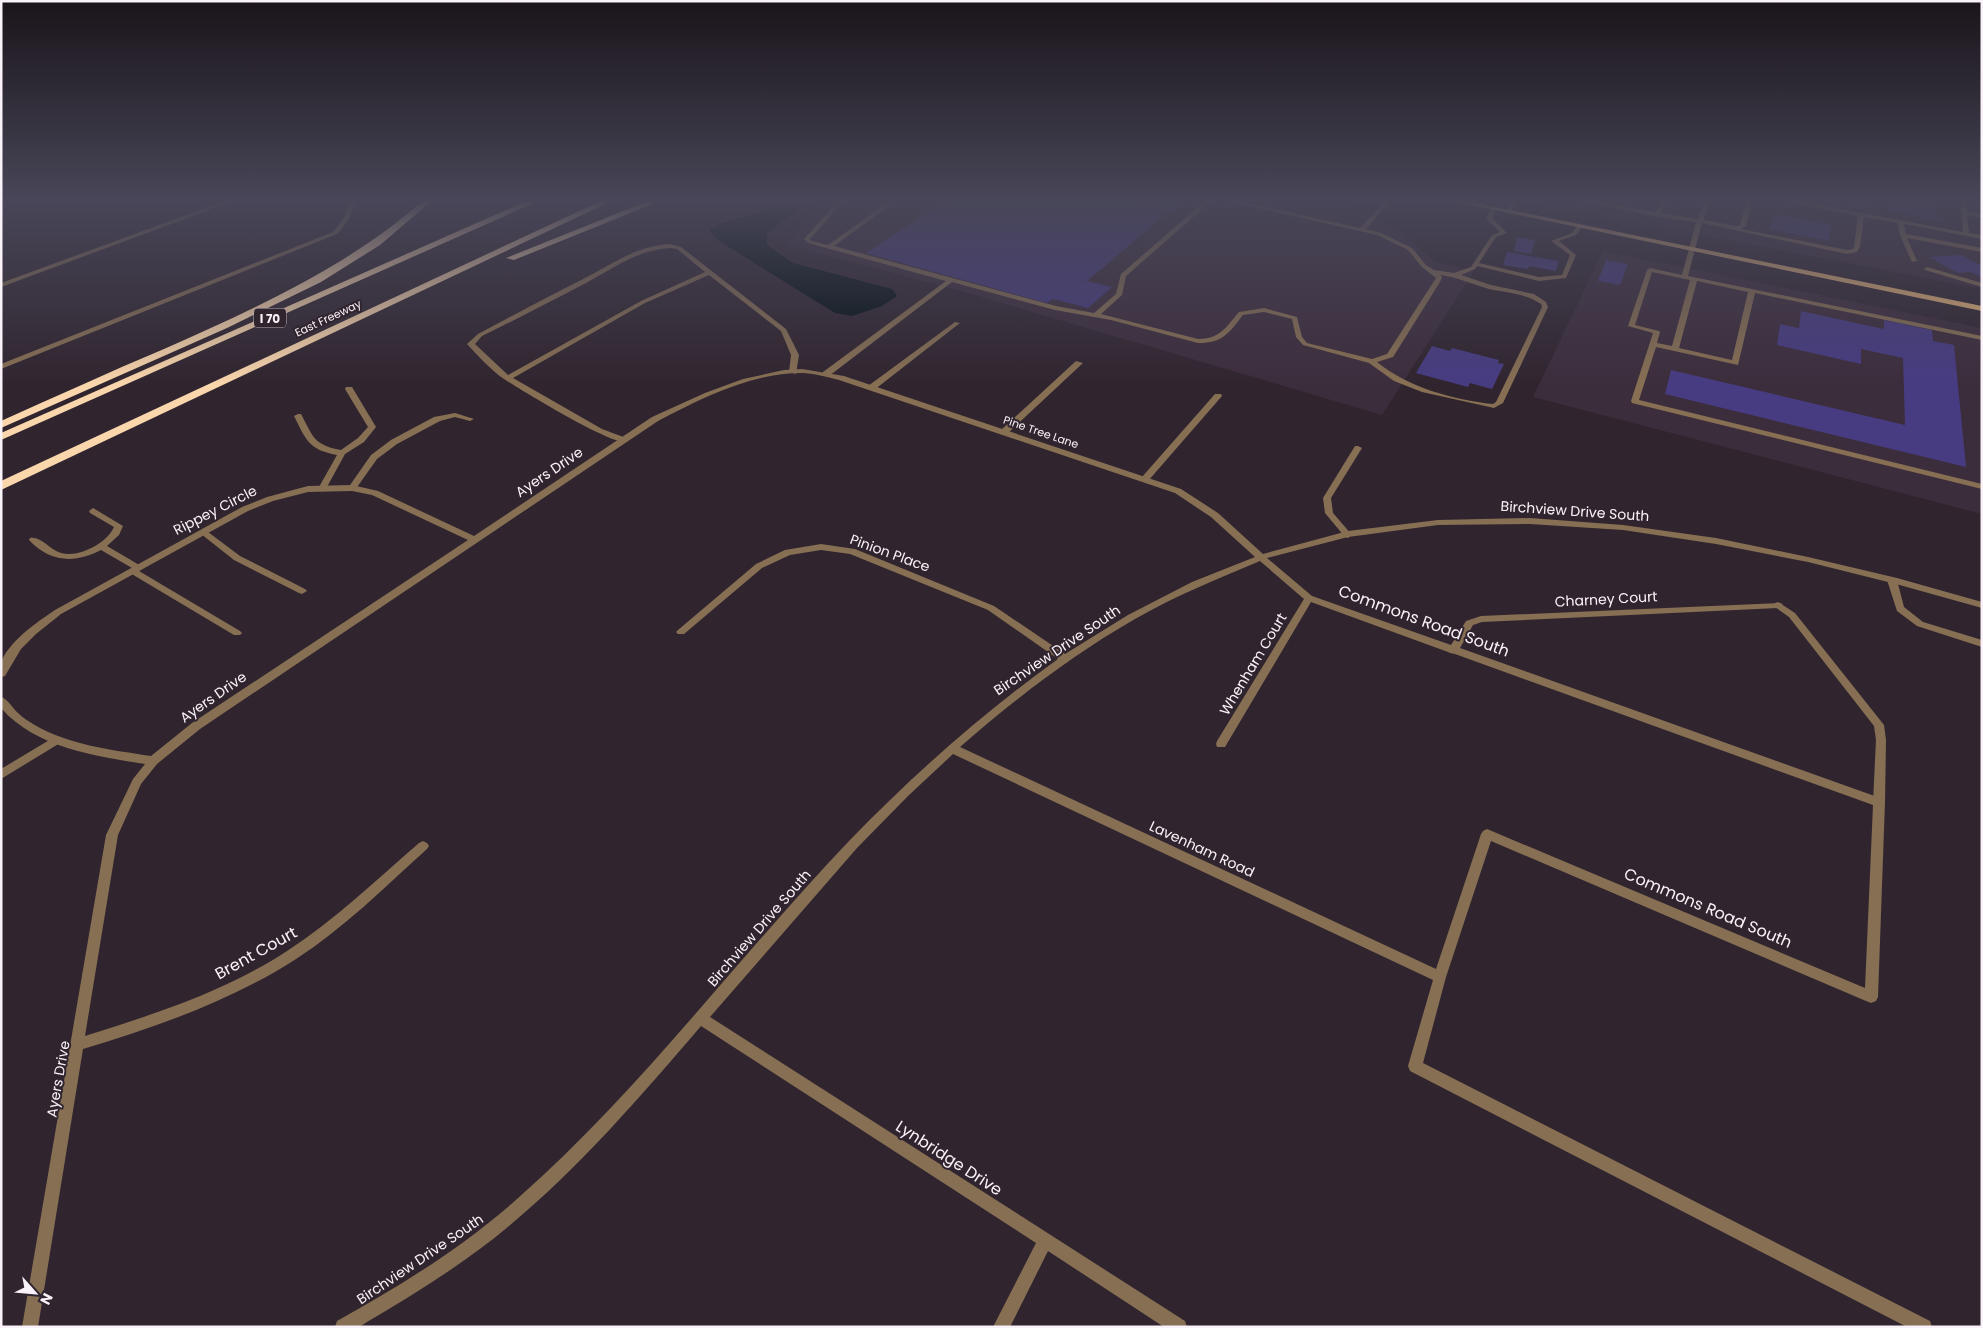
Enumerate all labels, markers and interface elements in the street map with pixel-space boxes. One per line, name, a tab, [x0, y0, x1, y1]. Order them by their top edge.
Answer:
street label: East Freeway	[292, 295, 365, 340]
road number: I 70	[254, 308, 286, 328]
street label: Pine Tree Lane	[1001, 412, 1081, 452]
street label: Ayers Drive	[511, 442, 587, 502]
street label: Rippey Circle	[170, 480, 260, 540]
street label: Birchview Drive South	[1500, 496, 1650, 526]
street label: Pinion Place	[847, 529, 933, 577]
street label: Commons Road South	[1335, 579, 1513, 663]
street label: Charney Court	[1554, 586, 1658, 612]
street label: Birchview Drive South	[990, 600, 1124, 700]
street label: Whenham Court	[1215, 609, 1291, 719]
street label: Ayers Drive	[176, 666, 251, 727]
street label: Lavenham Road	[1146, 816, 1258, 882]
street label: Commons Road South	[1620, 862, 1796, 954]
street label: Birchview Drive South	[703, 865, 815, 991]
street label: Brent Court	[211, 921, 301, 985]
street label: Ayers Drive	[41, 1039, 75, 1119]
street label: Lynbridge Drive	[891, 1115, 1007, 1201]
street label: Birchview Drive South	[353, 1209, 487, 1309]
north arrow	[10, 1268, 60, 1318]
text: N	[35, 1290, 58, 1308]

